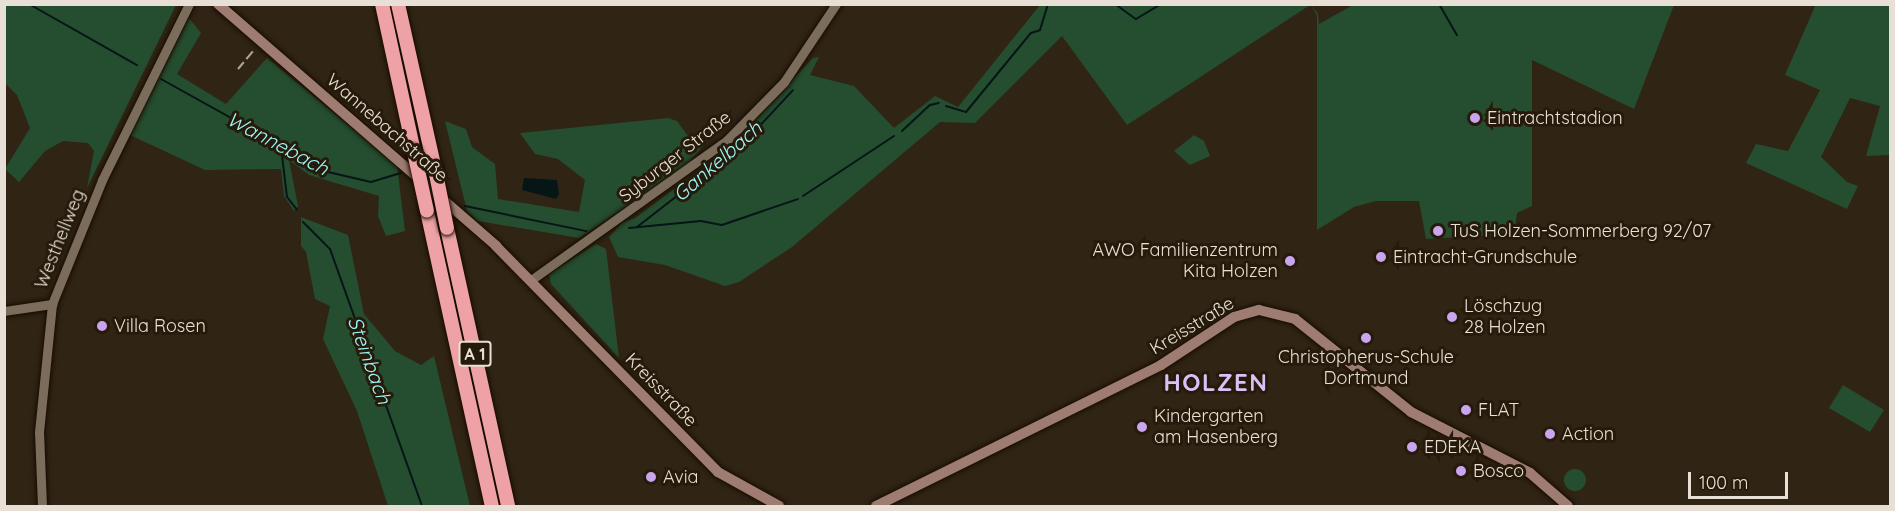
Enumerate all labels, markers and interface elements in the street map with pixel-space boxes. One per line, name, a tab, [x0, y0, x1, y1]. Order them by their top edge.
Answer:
street label: Wannebachstraße	[322, 69, 452, 187]
water label: Wannebach	[223, 106, 333, 180]
street label: Syburger Straße	[615, 107, 735, 207]
place label: Eintrachtstadion	[1487, 107, 1623, 129]
marker: Eintrachtstadion	[1468, 111, 1482, 125]
water label: Gankelbach	[668, 116, 766, 206]
street label: Westhellweg	[30, 186, 90, 292]
place label: TuS Holzen-Sommerberg 92/07	[1450, 220, 1711, 242]
marker: TuS Holzen-Sommerberg 92/07	[1431, 224, 1445, 238]
place label: AWO Familienzentrum Kita Holzen	[1092, 240, 1278, 282]
place label: Eintracht-Grundschule	[1393, 246, 1577, 268]
marker: Eintracht-Grundschule	[1374, 250, 1388, 264]
marker: AWO Familienzentrum Kita Holzen	[1283, 254, 1297, 268]
street label: Kreisstraße	[1146, 292, 1238, 360]
place label: Löschzug 28 Holzen	[1464, 296, 1546, 338]
marker: Löschzug 28 Holzen	[1445, 310, 1459, 324]
water label: Steinbach	[343, 313, 397, 407]
place label: Villa Rosen	[114, 315, 206, 337]
marker: Villa Rosen	[95, 319, 109, 333]
marker: Christopherus-Schule Dortmund	[1359, 331, 1373, 345]
road number: A 1	[458, 341, 492, 367]
place label: Christopherus-Schule Dortmund	[1278, 347, 1454, 389]
street label: Kreisstraße	[620, 349, 702, 431]
district label: HOLZEN	[1164, 369, 1268, 397]
place label: FLAT	[1478, 399, 1519, 421]
marker: FLAT	[1459, 403, 1473, 417]
place label: Kindergarten am Hasenberg	[1154, 406, 1278, 448]
marker: Kindergarten am Hasenberg	[1135, 420, 1149, 434]
place label: Action	[1562, 423, 1614, 445]
marker: Action	[1543, 427, 1557, 441]
place label: EDEKA	[1424, 436, 1481, 458]
marker: EDEKA	[1405, 440, 1419, 454]
place label: Bosco	[1473, 460, 1524, 482]
scale bar	[1691, 460, 1792, 498]
marker: Bosco	[1454, 464, 1468, 478]
place label: Avia	[663, 466, 698, 488]
marker: Avia	[644, 470, 658, 484]
text: 100 m	[1699, 471, 1748, 494]

